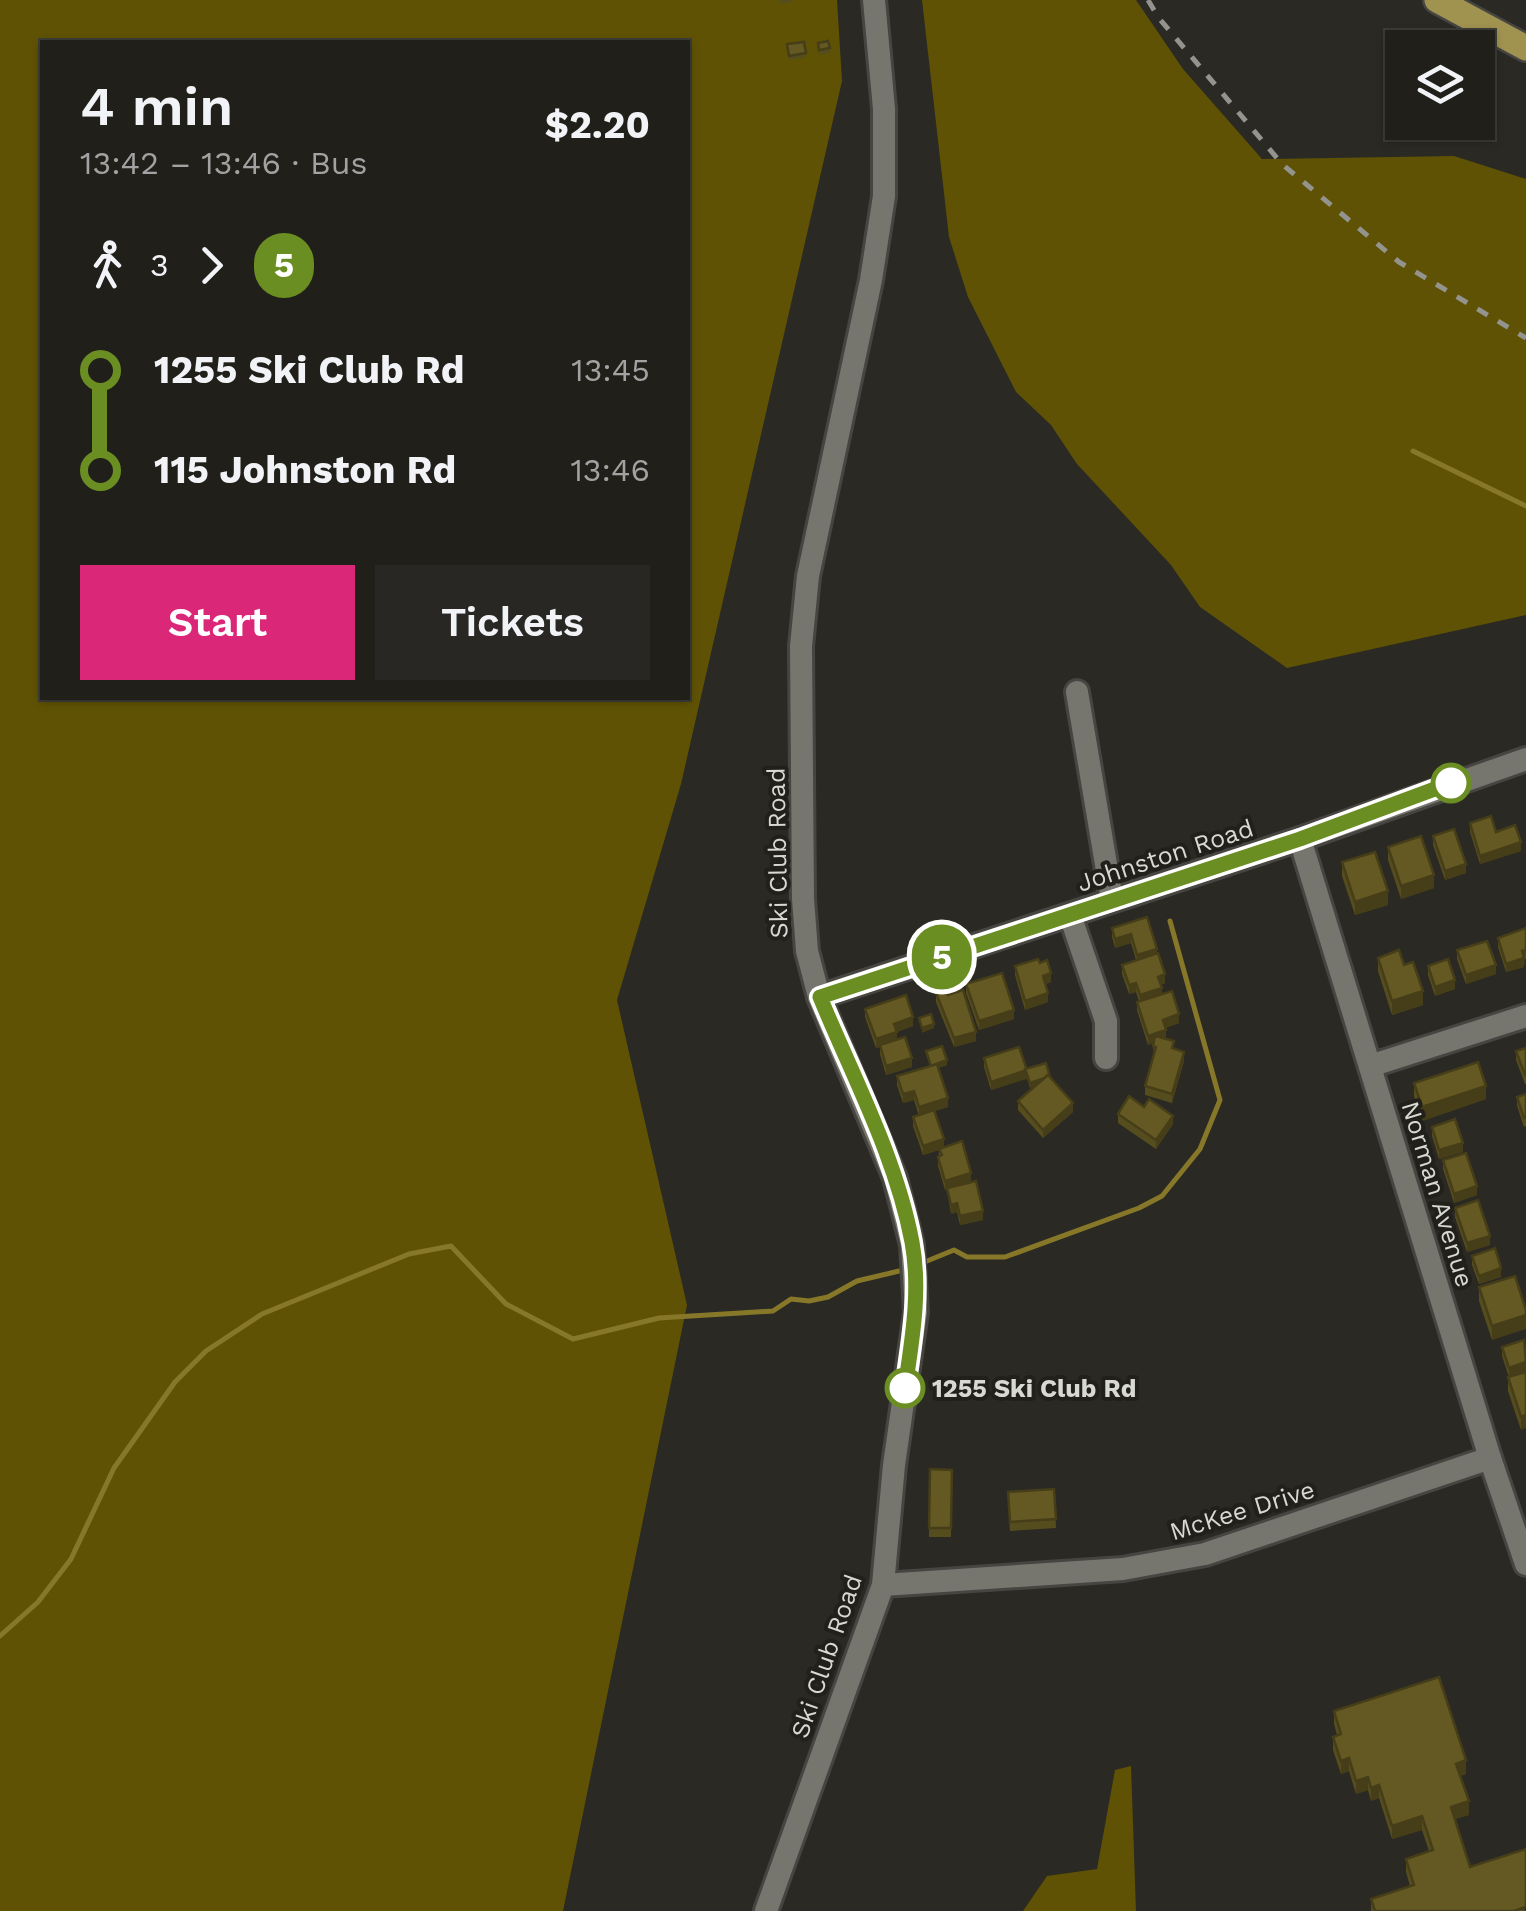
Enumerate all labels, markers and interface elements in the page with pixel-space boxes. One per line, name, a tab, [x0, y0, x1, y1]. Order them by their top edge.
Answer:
map controls	[1385, 30, 1495, 140]
button: layers	[1385, 30, 1495, 140]
text: 4 min	[80, 74, 233, 138]
text: $2.20	[545, 103, 650, 147]
text: 13:42 – 13:46 · Bus	[80, 144, 367, 182]
icon: walk	[80, 238, 135, 293]
icon: forward	[184, 238, 239, 293]
text: 5	[274, 244, 294, 286]
text: 3	[150, 246, 169, 284]
text: 1255 Ski Club Rd	[154, 348, 465, 392]
text: 13:45	[571, 351, 650, 389]
text: 115 Johnston Rd	[154, 448, 456, 492]
text: 13:46	[570, 451, 650, 489]
button: Start	[80, 565, 355, 680]
button: Tickets	[375, 565, 650, 680]
unlabelled marker	[1432, 764, 1470, 802]
street label: Ski Club Road	[762, 767, 793, 939]
street label: Johnston Road	[1073, 813, 1257, 898]
line badge: 5	[910, 924, 974, 990]
text: 5	[932, 936, 952, 978]
street label: Norman Avenue	[1395, 1098, 1480, 1291]
marker: 1255 Ski Club Rd	[886, 1369, 924, 1407]
place label: 1255 Ski Club Rd	[932, 1374, 1136, 1403]
street label: McKee Drive	[1166, 1475, 1318, 1546]
street label: Ski Club Road	[785, 1571, 868, 1742]

